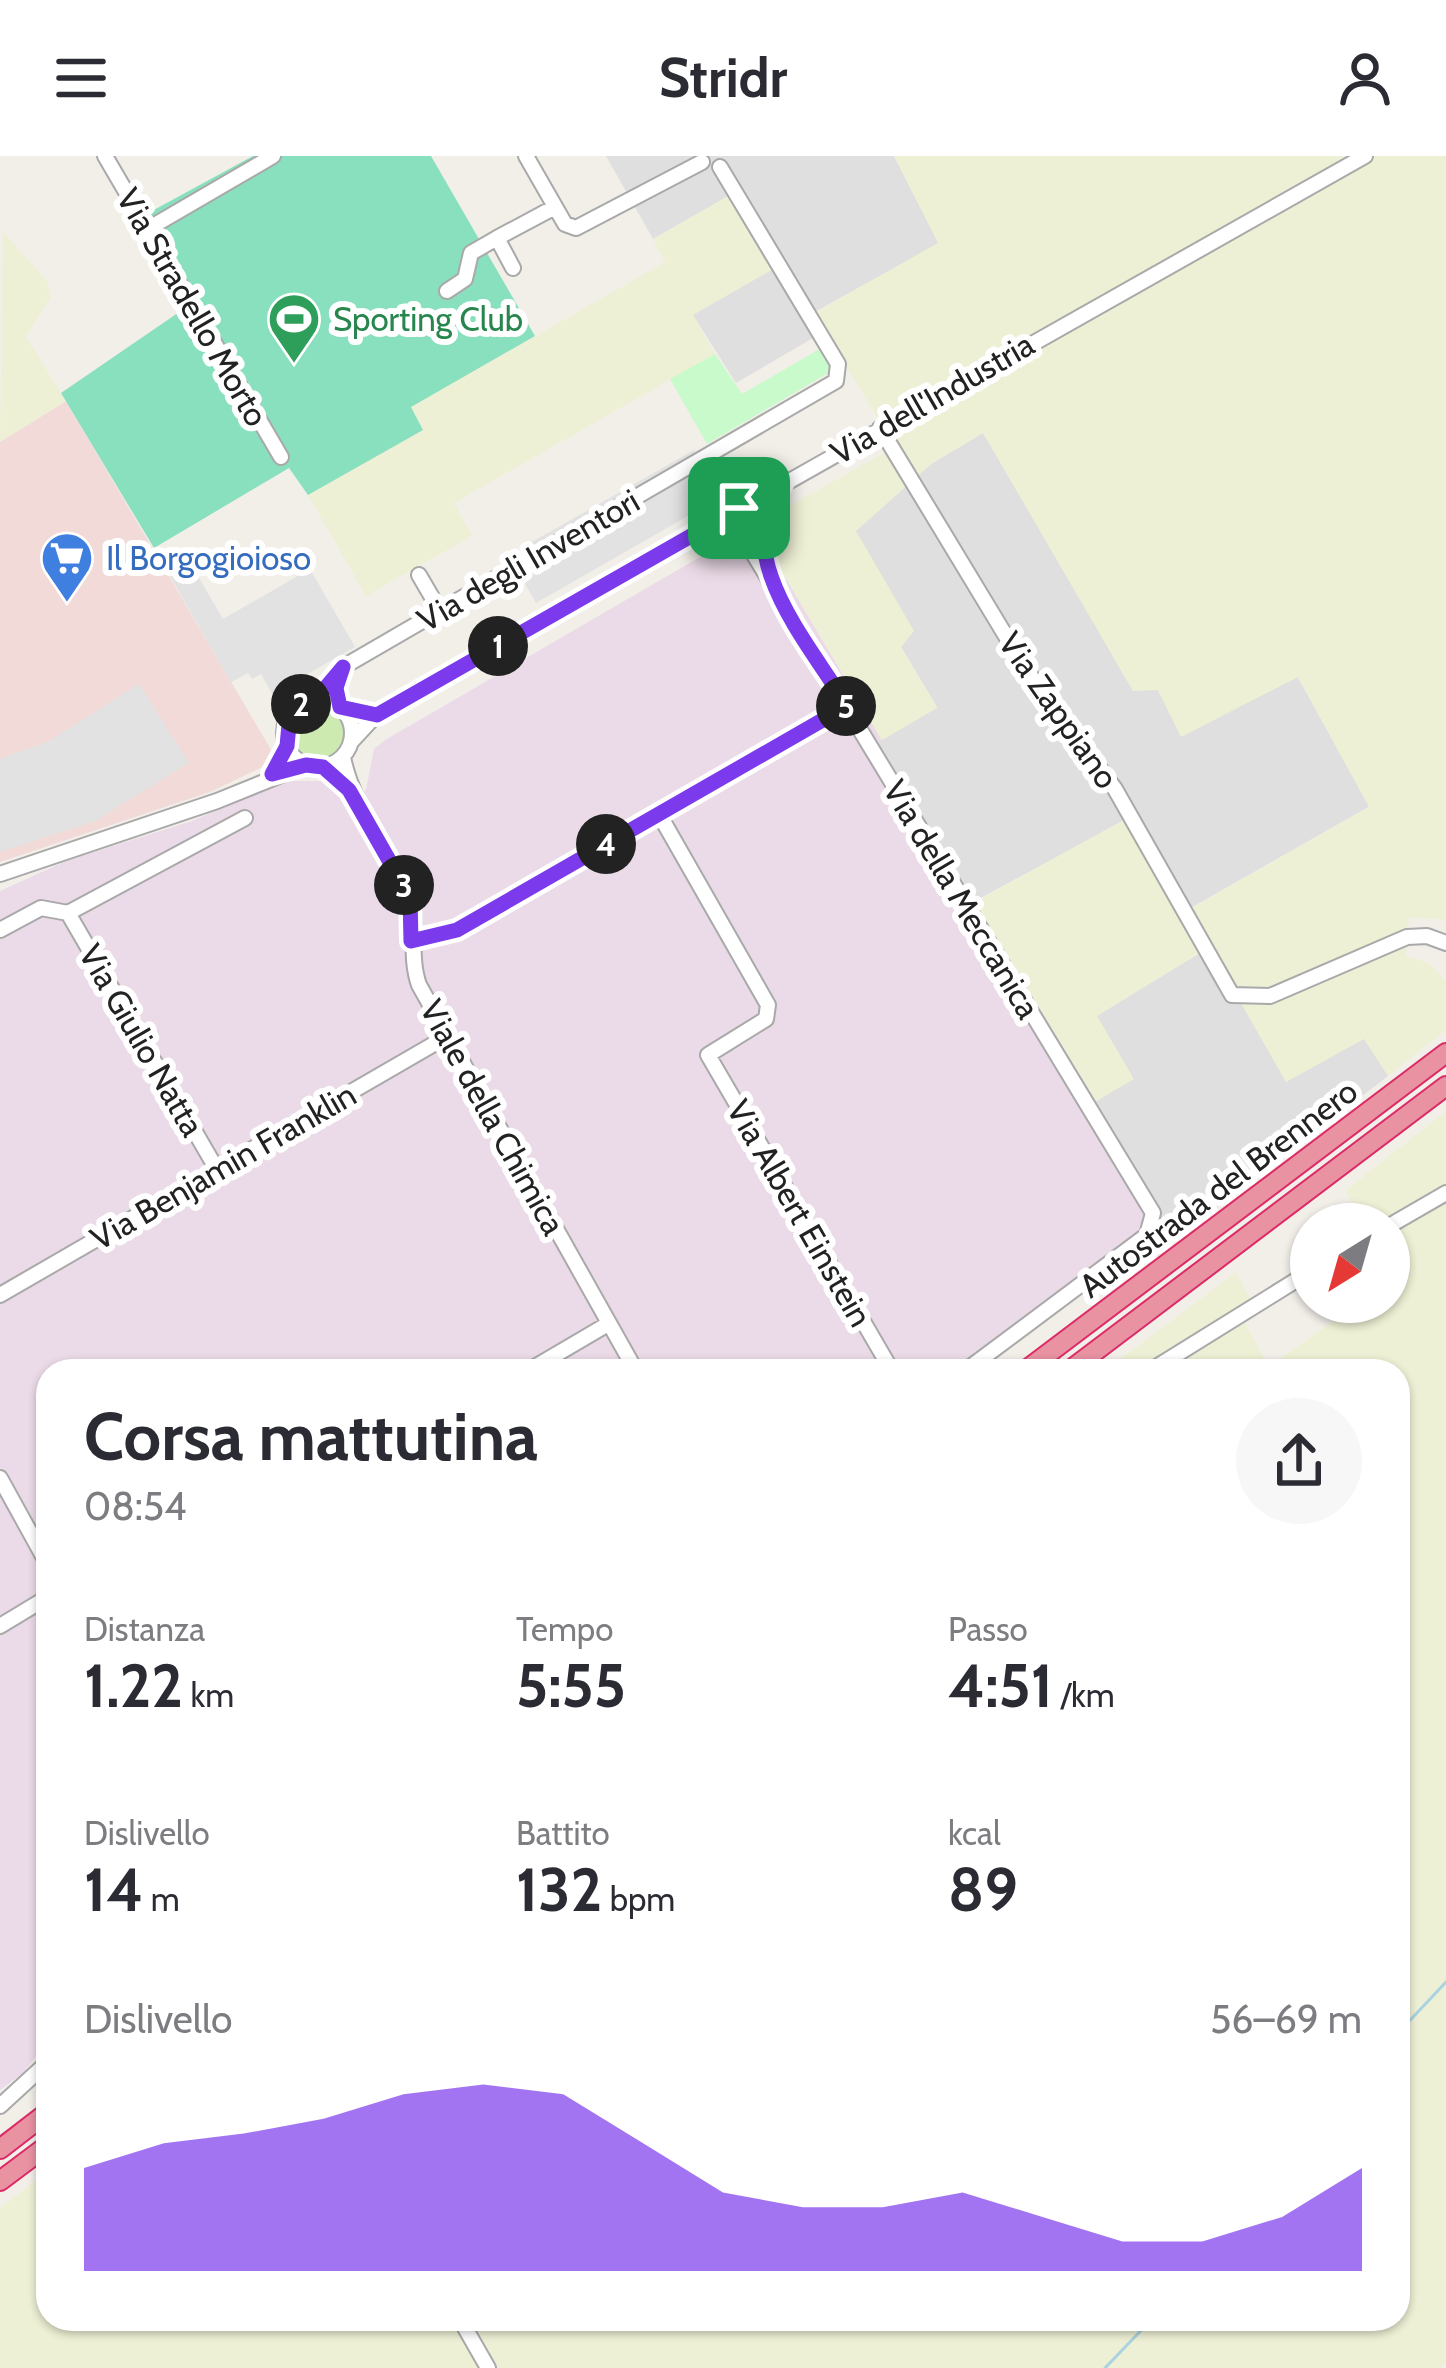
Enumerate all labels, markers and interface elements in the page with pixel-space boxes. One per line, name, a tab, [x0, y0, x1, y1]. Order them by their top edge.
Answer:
icon: menu	[48, 45, 114, 111]
text: Stridr	[659, 45, 787, 111]
icon: person	[1332, 45, 1398, 111]
street label: Via Stradello Morto	[109, 181, 277, 433]
sports icon: Sporting Club	[266, 291, 322, 365]
place label: Sporting Club	[333, 299, 523, 339]
street label: Via dell'Industria	[823, 324, 1041, 472]
pin	[688, 457, 790, 559]
icon: arrive	[706, 475, 772, 541]
street label: Via degli Inventori	[410, 480, 646, 640]
supermarket icon: Il Borgogioioso	[39, 530, 95, 604]
place label: Il Borgogioioso	[106, 538, 311, 578]
pin: 1	[468, 616, 528, 676]
street label: Via Zappiano	[991, 624, 1127, 796]
text: 1	[492, 626, 504, 666]
pin: 2	[271, 674, 331, 734]
pin: 5	[816, 676, 876, 736]
text: 2	[292, 684, 310, 724]
text: 5	[837, 686, 855, 726]
street label: Via della Meccanica	[875, 773, 1049, 1026]
pin: 4	[576, 814, 636, 874]
text: 4	[596, 824, 616, 864]
pin: 3	[374, 855, 434, 915]
text: 3	[395, 865, 413, 905]
street label: Via Giulio Natta	[71, 937, 213, 1143]
street label: Viale della Chimica	[412, 993, 574, 1242]
street label: Autostrada del Brennero	[1071, 1070, 1365, 1306]
street label: Via Benjamin Franklin	[83, 1074, 363, 1258]
street label: Via Albert Einstein	[719, 1092, 881, 1334]
north arrow	[1290, 1203, 1410, 1323]
map controls	[1290, 1203, 1410, 1323]
text: Corsa mattutina	[84, 1396, 538, 1477]
button: share	[1236, 1398, 1362, 1524]
text: 08:54	[84, 1482, 187, 1530]
text: Distanza	[84, 1609, 205, 1649]
text: Tempo	[516, 1609, 613, 1649]
text: Passo	[948, 1609, 1028, 1649]
text: 1.22	[84, 1649, 183, 1722]
text: 5:55	[516, 1649, 626, 1722]
text: 4:51	[948, 1649, 1053, 1722]
text: km	[183, 1675, 234, 1715]
text: /km	[1053, 1675, 1115, 1715]
text: Dislivello	[84, 1813, 210, 1853]
text: Battito	[516, 1813, 610, 1853]
text: kcal	[948, 1813, 1001, 1853]
text: 14	[84, 1853, 143, 1926]
text: 132	[516, 1853, 602, 1926]
text: 89	[948, 1853, 1018, 1926]
text: m	[143, 1879, 180, 1919]
text: bpm	[602, 1879, 675, 1919]
text: Dislivello	[84, 1995, 232, 2043]
text: 56–69 m	[1210, 1995, 1362, 2043]

